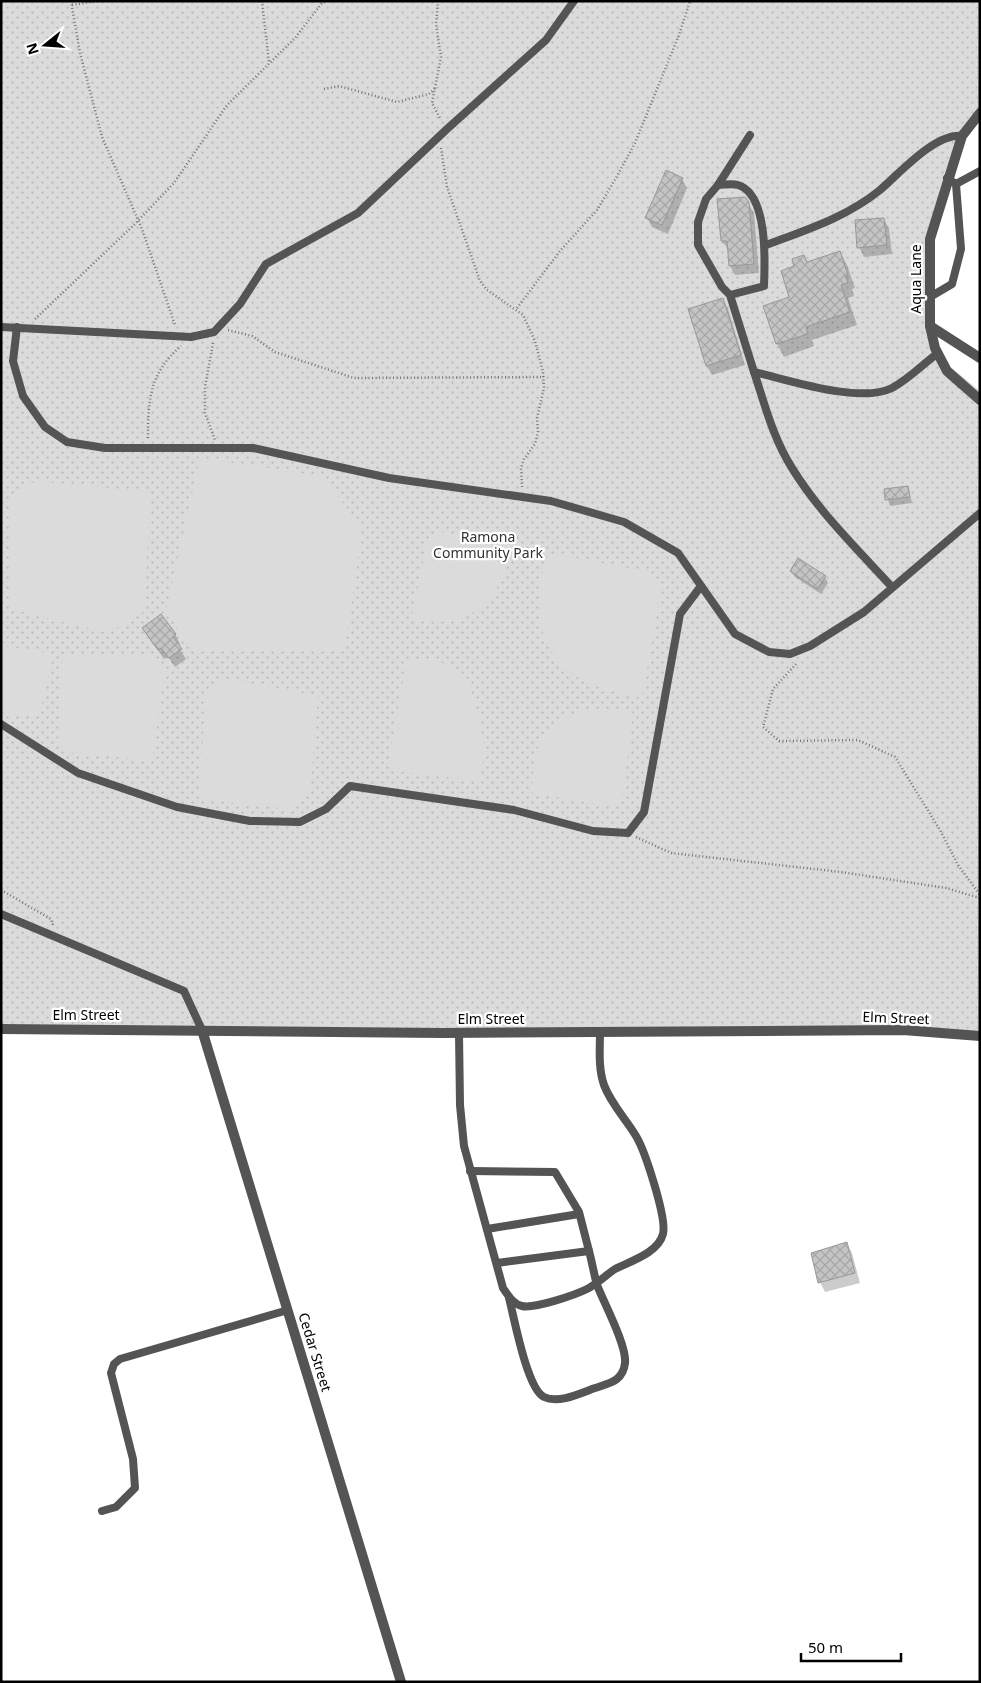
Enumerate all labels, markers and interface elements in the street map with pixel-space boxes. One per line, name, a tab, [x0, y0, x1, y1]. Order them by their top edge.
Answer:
north arrow	[20, 20, 70, 70]
text: N	[21, 41, 43, 57]
street label: Aqua Lane	[906, 244, 925, 314]
park label: Ramona Community Park	[433, 527, 543, 562]
street label: Elm Street	[52, 1005, 120, 1024]
street label: Elm Street	[862, 1007, 930, 1028]
street label: Elm Street	[457, 1009, 525, 1028]
street label: Cedar Street	[294, 1310, 337, 1394]
scale bar	[801, 1630, 901, 1662]
text: 50 m	[808, 1637, 843, 1657]

